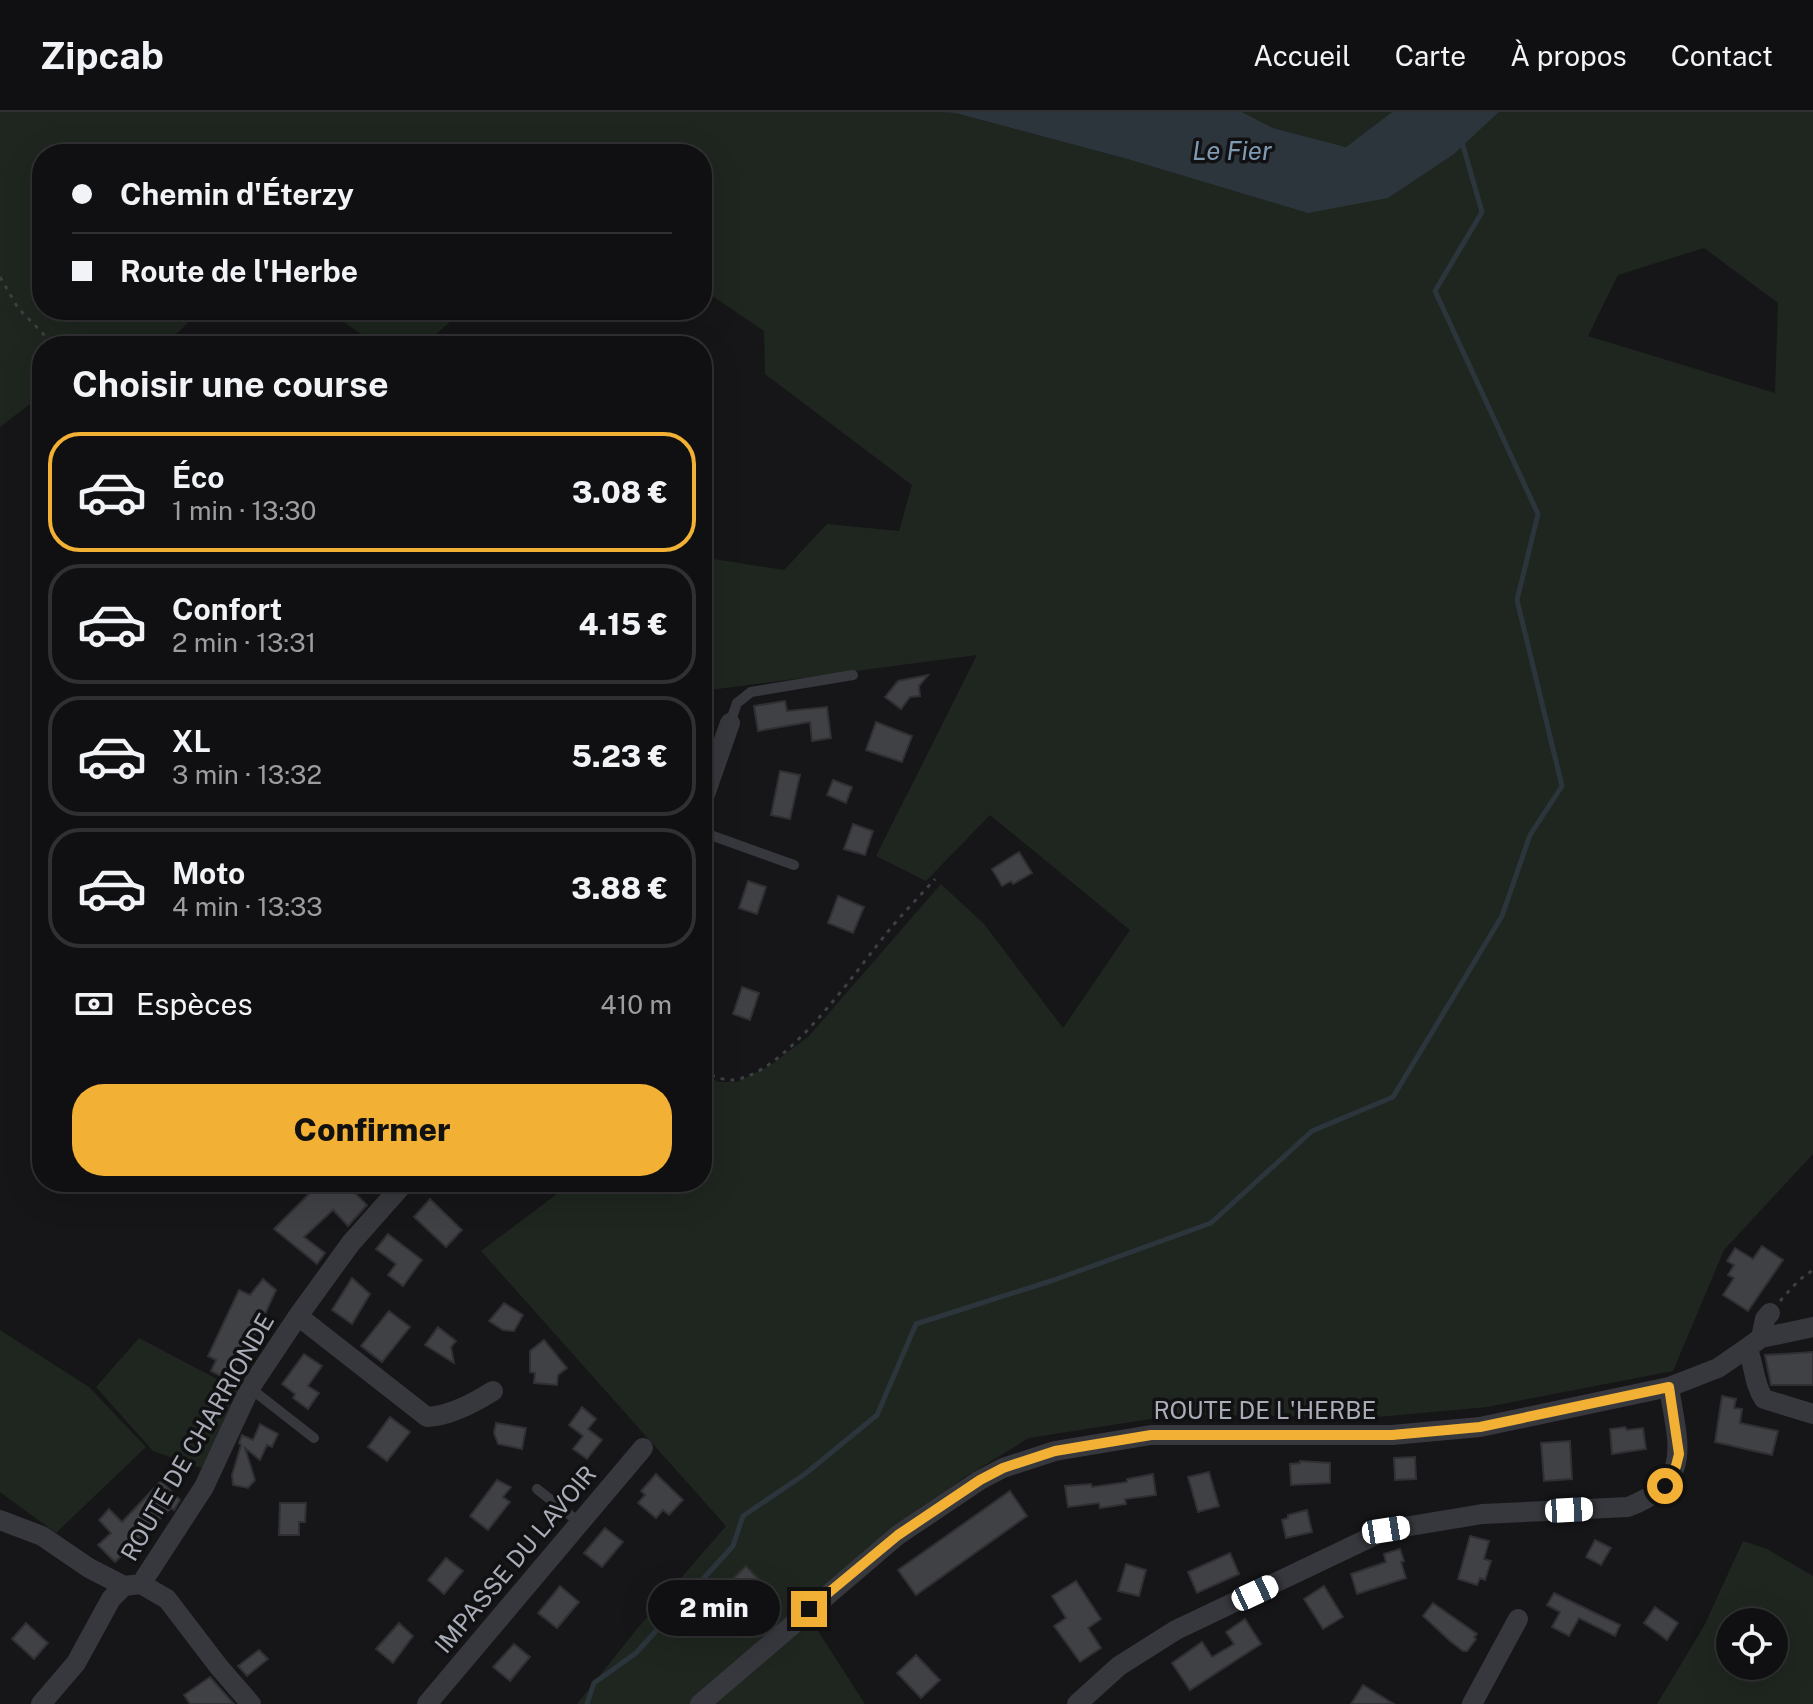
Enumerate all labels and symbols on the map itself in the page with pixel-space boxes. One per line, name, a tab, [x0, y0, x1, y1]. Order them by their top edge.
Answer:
water label: Le Fier	[1192, 135, 1272, 166]
street label: ROUTE DE CHARRIONDE	[115, 1308, 279, 1566]
street label: ROUTE DE L'HERBE	[1153, 1396, 1377, 1424]
street label: IMPASSE DU LAVOIR	[429, 1460, 601, 1658]
route start	[1647, 1468, 1683, 1504]
car	[1544, 1497, 1594, 1523]
car	[1360, 1514, 1412, 1546]
car	[1228, 1572, 1282, 1614]
callout: 2 min	[649, 1581, 781, 1637]
route end	[791, 1591, 827, 1627]

